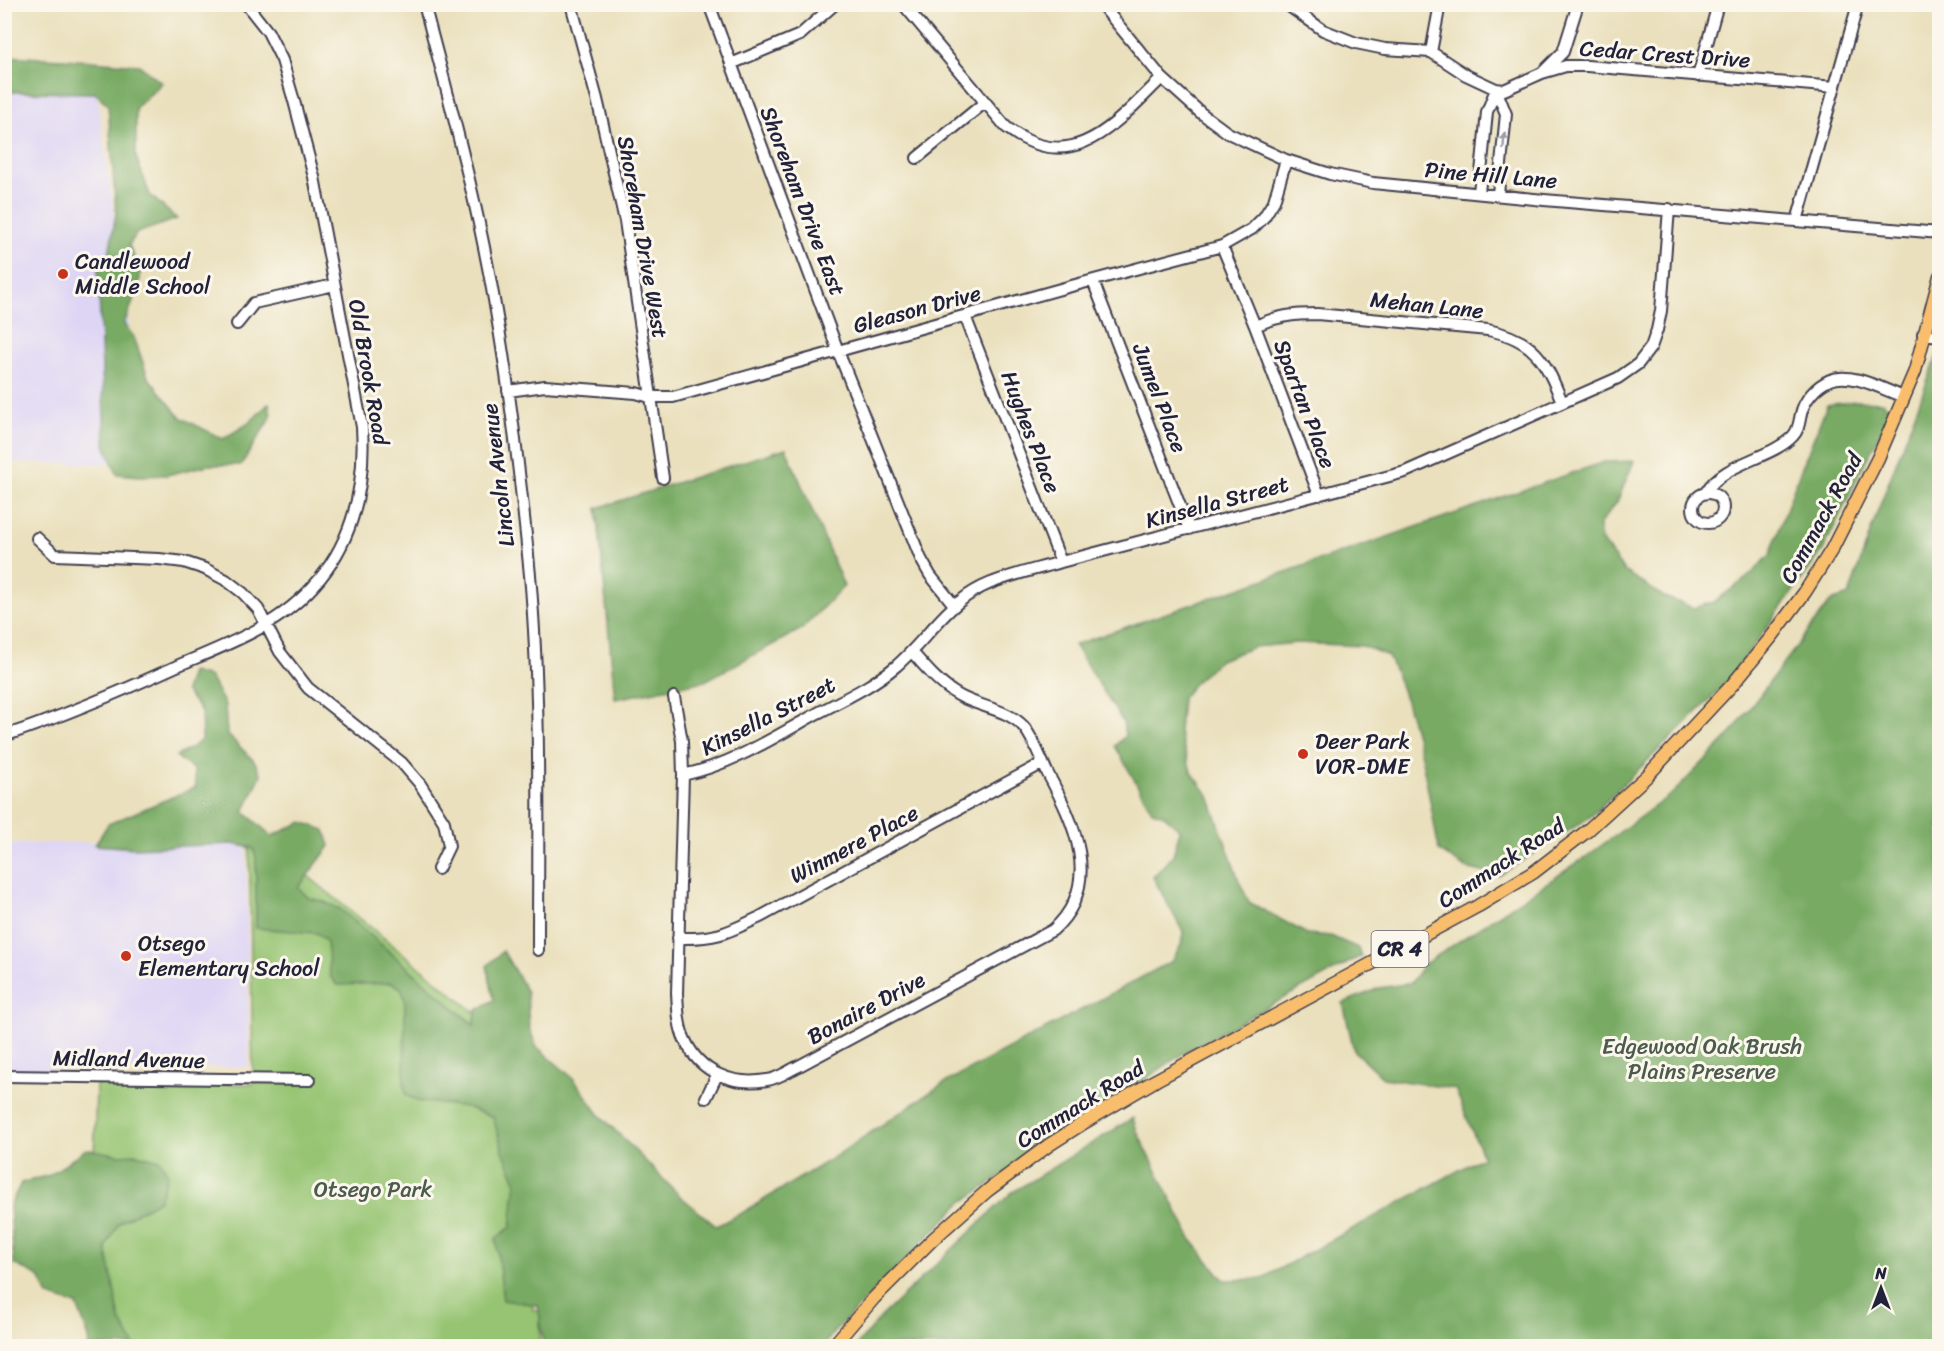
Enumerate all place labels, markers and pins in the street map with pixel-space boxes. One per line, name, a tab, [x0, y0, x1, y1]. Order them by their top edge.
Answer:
place label: Candlewood Middle School	[75, 242, 211, 306]
marker: Candlewood Middle School	[56, 267, 70, 281]
place label: Deer Park VOR-DME	[1315, 722, 1411, 786]
marker: Deer Park VOR-DME	[1296, 747, 1310, 761]
place label: Otsego Elementary School	[138, 924, 320, 988]
marker: Otsego Elementary School	[119, 949, 133, 963]

